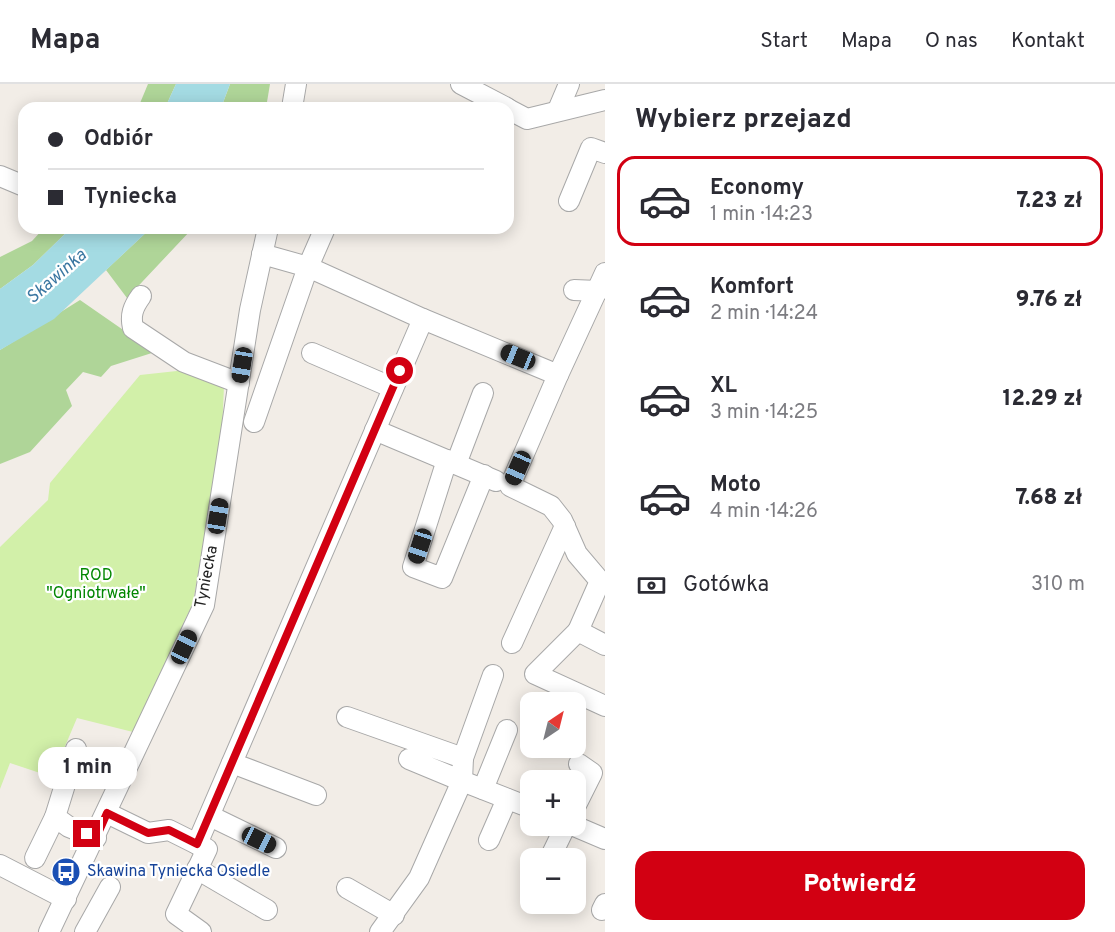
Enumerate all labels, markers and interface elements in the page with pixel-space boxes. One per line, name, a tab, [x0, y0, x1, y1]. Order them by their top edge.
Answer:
text: Mapa	[30, 23, 100, 59]
text: Start	[760, 28, 808, 55]
text: Mapa	[841, 28, 892, 55]
text: O nas	[925, 28, 978, 55]
text: Kontakt	[1011, 28, 1085, 55]
text: Wybierz przejazd	[635, 103, 852, 137]
text: Odbiór	[84, 126, 153, 153]
icon: car	[638, 174, 692, 228]
text: Economy	[710, 175, 804, 202]
text: Tyniecka	[84, 184, 177, 211]
text: 7.23 zł	[1017, 188, 1082, 215]
text: 1 min · 14:23	[710, 202, 813, 228]
water label: Skawinka	[22, 244, 92, 309]
icon: car	[638, 273, 692, 327]
text: Komfort	[710, 274, 794, 301]
text: 9.76 zł	[1016, 287, 1082, 314]
text: 2 min · 14:24	[710, 301, 818, 327]
car	[498, 342, 538, 372]
car	[230, 346, 254, 384]
route start	[386, 357, 413, 384]
icon: car	[638, 372, 692, 426]
text: XL	[710, 373, 737, 400]
text: 12.29 zł	[1003, 386, 1082, 413]
text: 3 min · 14:25	[710, 400, 818, 426]
car	[502, 448, 534, 488]
icon: car	[638, 471, 692, 525]
text: Moto	[710, 472, 761, 499]
text: 7.68 zł	[1016, 485, 1082, 512]
car	[206, 497, 230, 535]
text: 4 min · 14:26	[710, 499, 818, 525]
car	[406, 526, 434, 566]
street label: Tyniecka	[191, 544, 223, 610]
park label: ROD "Ogniotrwałe"	[46, 566, 146, 604]
icon: cash	[635, 569, 668, 602]
text: Gotówka	[683, 572, 769, 599]
text: 310 m	[1031, 572, 1085, 598]
car	[168, 627, 200, 667]
north arrow	[520, 692, 586, 758]
map controls	[520, 692, 586, 914]
callout: 1 min	[38, 747, 136, 789]
text: 1 min	[63, 755, 112, 781]
button: +	[520, 770, 586, 836]
route end	[73, 820, 100, 847]
car	[239, 824, 279, 856]
button: −	[520, 848, 586, 914]
button: Potwierdź	[635, 851, 1085, 920]
bus stop icon: Skawina Tyniecka Osiedle	[50, 856, 82, 888]
place label: Skawina Tyniecka Osiedle	[87, 862, 270, 882]

